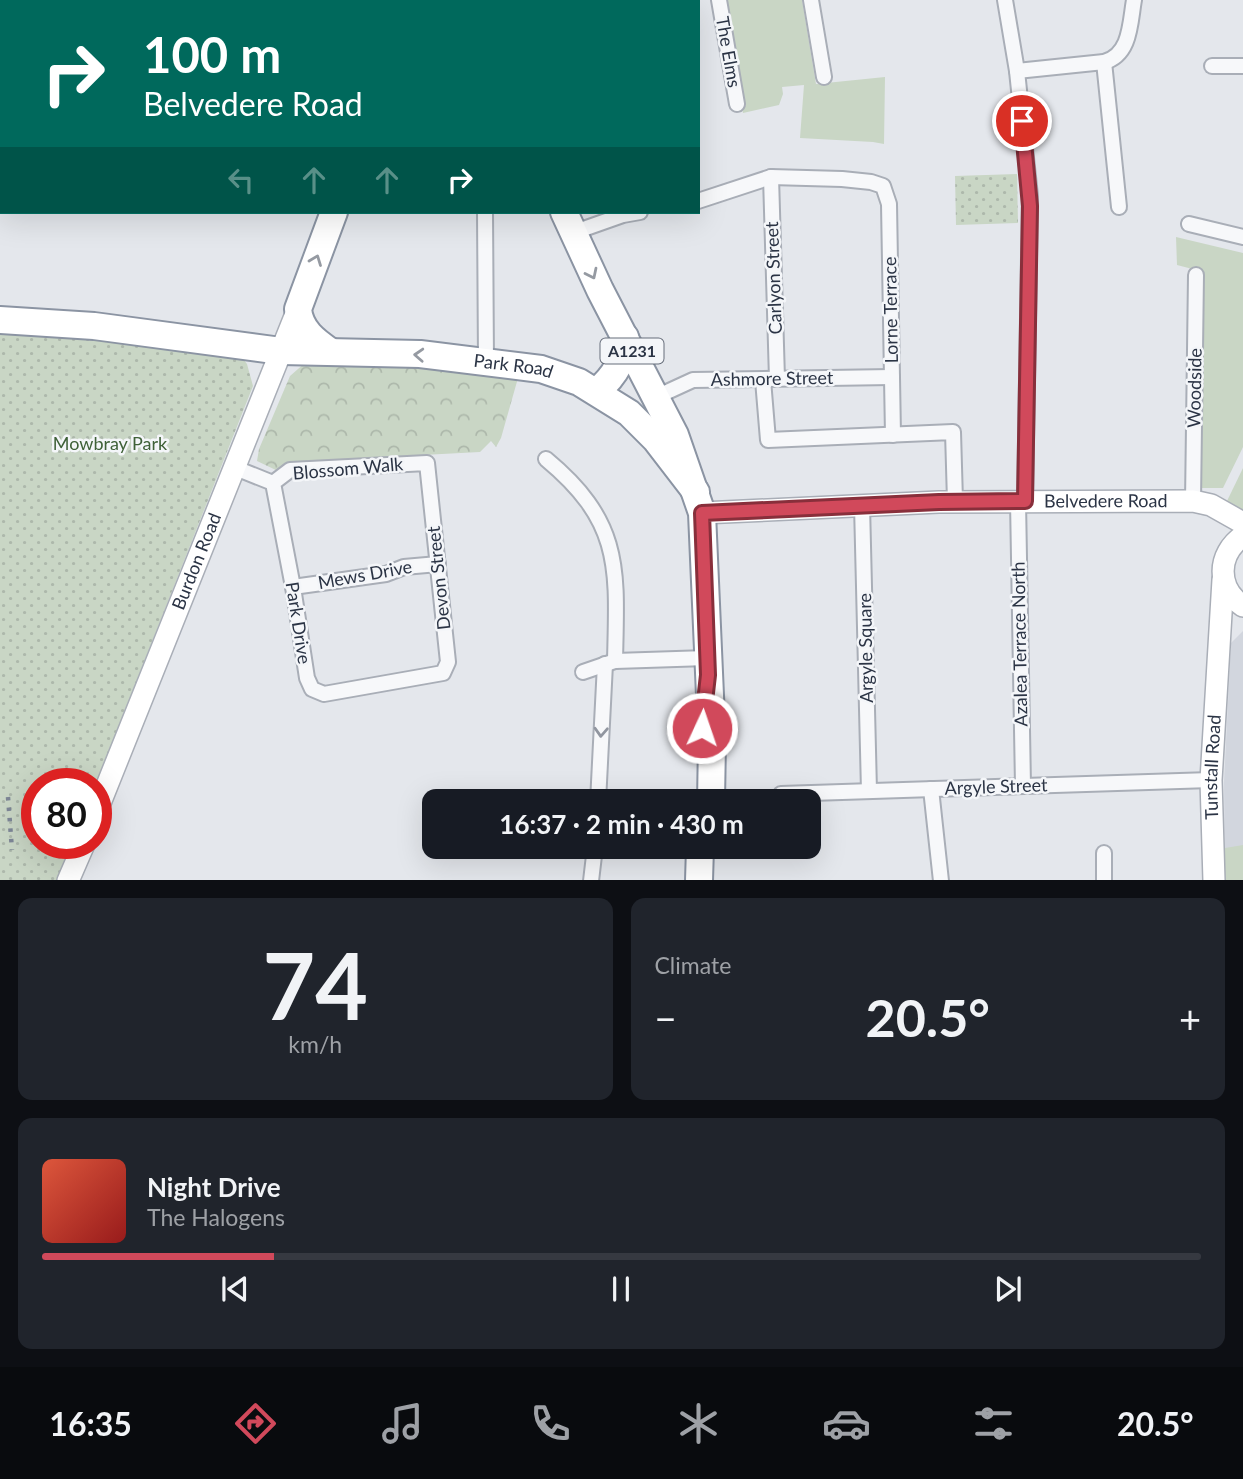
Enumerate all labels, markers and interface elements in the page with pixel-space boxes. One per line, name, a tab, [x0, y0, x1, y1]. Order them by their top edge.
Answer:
street label: The Elms	[712, 15, 746, 89]
text: 100 m	[143, 25, 281, 83]
icon: right	[28, 28, 119, 119]
text: Belvedere Road	[143, 84, 363, 123]
pin	[992, 91, 1052, 151]
icon: arrive	[1003, 102, 1041, 140]
icon: left	[222, 161, 260, 199]
icon: ahead	[295, 161, 333, 199]
icon: ahead	[368, 161, 406, 199]
icon: right	[441, 161, 479, 199]
street label: Carlyon Street	[760, 221, 786, 335]
one-way arrow	[307, 255, 321, 267]
street label: Lorne Terrace	[878, 256, 902, 364]
one-way arrow	[584, 267, 598, 279]
road number: A1231	[600, 338, 664, 364]
one-way arrow	[413, 347, 424, 362]
street label: Woodside	[1182, 348, 1206, 428]
street label: Park Road	[473, 349, 556, 382]
street label: Ashmore Street	[710, 366, 834, 390]
park label: Mowbray Park	[53, 432, 168, 454]
street label: Blossom Walk	[292, 452, 405, 484]
street label: Belvedere Road	[1044, 489, 1168, 512]
street label: Burdon Road	[167, 509, 225, 613]
street label: Devon Street	[422, 525, 454, 631]
street label: Mews Drive	[316, 555, 414, 593]
street label: Azalea Terrace North	[1007, 561, 1031, 727]
street label: Park Drive	[282, 580, 316, 665]
street label: Argyle Square	[853, 593, 877, 703]
position arrow	[665, 691, 739, 765]
street label: Tunstall Road	[1199, 714, 1225, 820]
one-way arrow	[594, 727, 609, 738]
speed limit sign: 80	[21, 768, 112, 859]
street label: Argyle Street	[944, 773, 1048, 799]
text: 16:37 · 2 min · 430 m	[499, 808, 744, 840]
text: 74	[262, 930, 368, 1039]
text: Climate	[655, 951, 731, 979]
text: 20.5°	[866, 986, 990, 1048]
text: −	[655, 995, 677, 1041]
text: +	[1179, 995, 1201, 1041]
text: km/h	[288, 1030, 342, 1058]
text: Night Drive	[147, 1171, 281, 1203]
text: The Halogens	[147, 1203, 285, 1231]
icon: previous	[216, 1270, 254, 1308]
icon: pause	[602, 1270, 640, 1308]
icon: next	[989, 1270, 1027, 1308]
icon: directions	[231, 1399, 280, 1448]
icon: music	[378, 1399, 427, 1448]
icon: phone	[526, 1399, 575, 1448]
icon: climate	[674, 1399, 723, 1448]
icon: car	[822, 1399, 871, 1448]
icon: filters	[969, 1399, 1018, 1448]
text: 16:35	[49, 1404, 132, 1443]
text: 20.5°	[1117, 1404, 1194, 1443]

